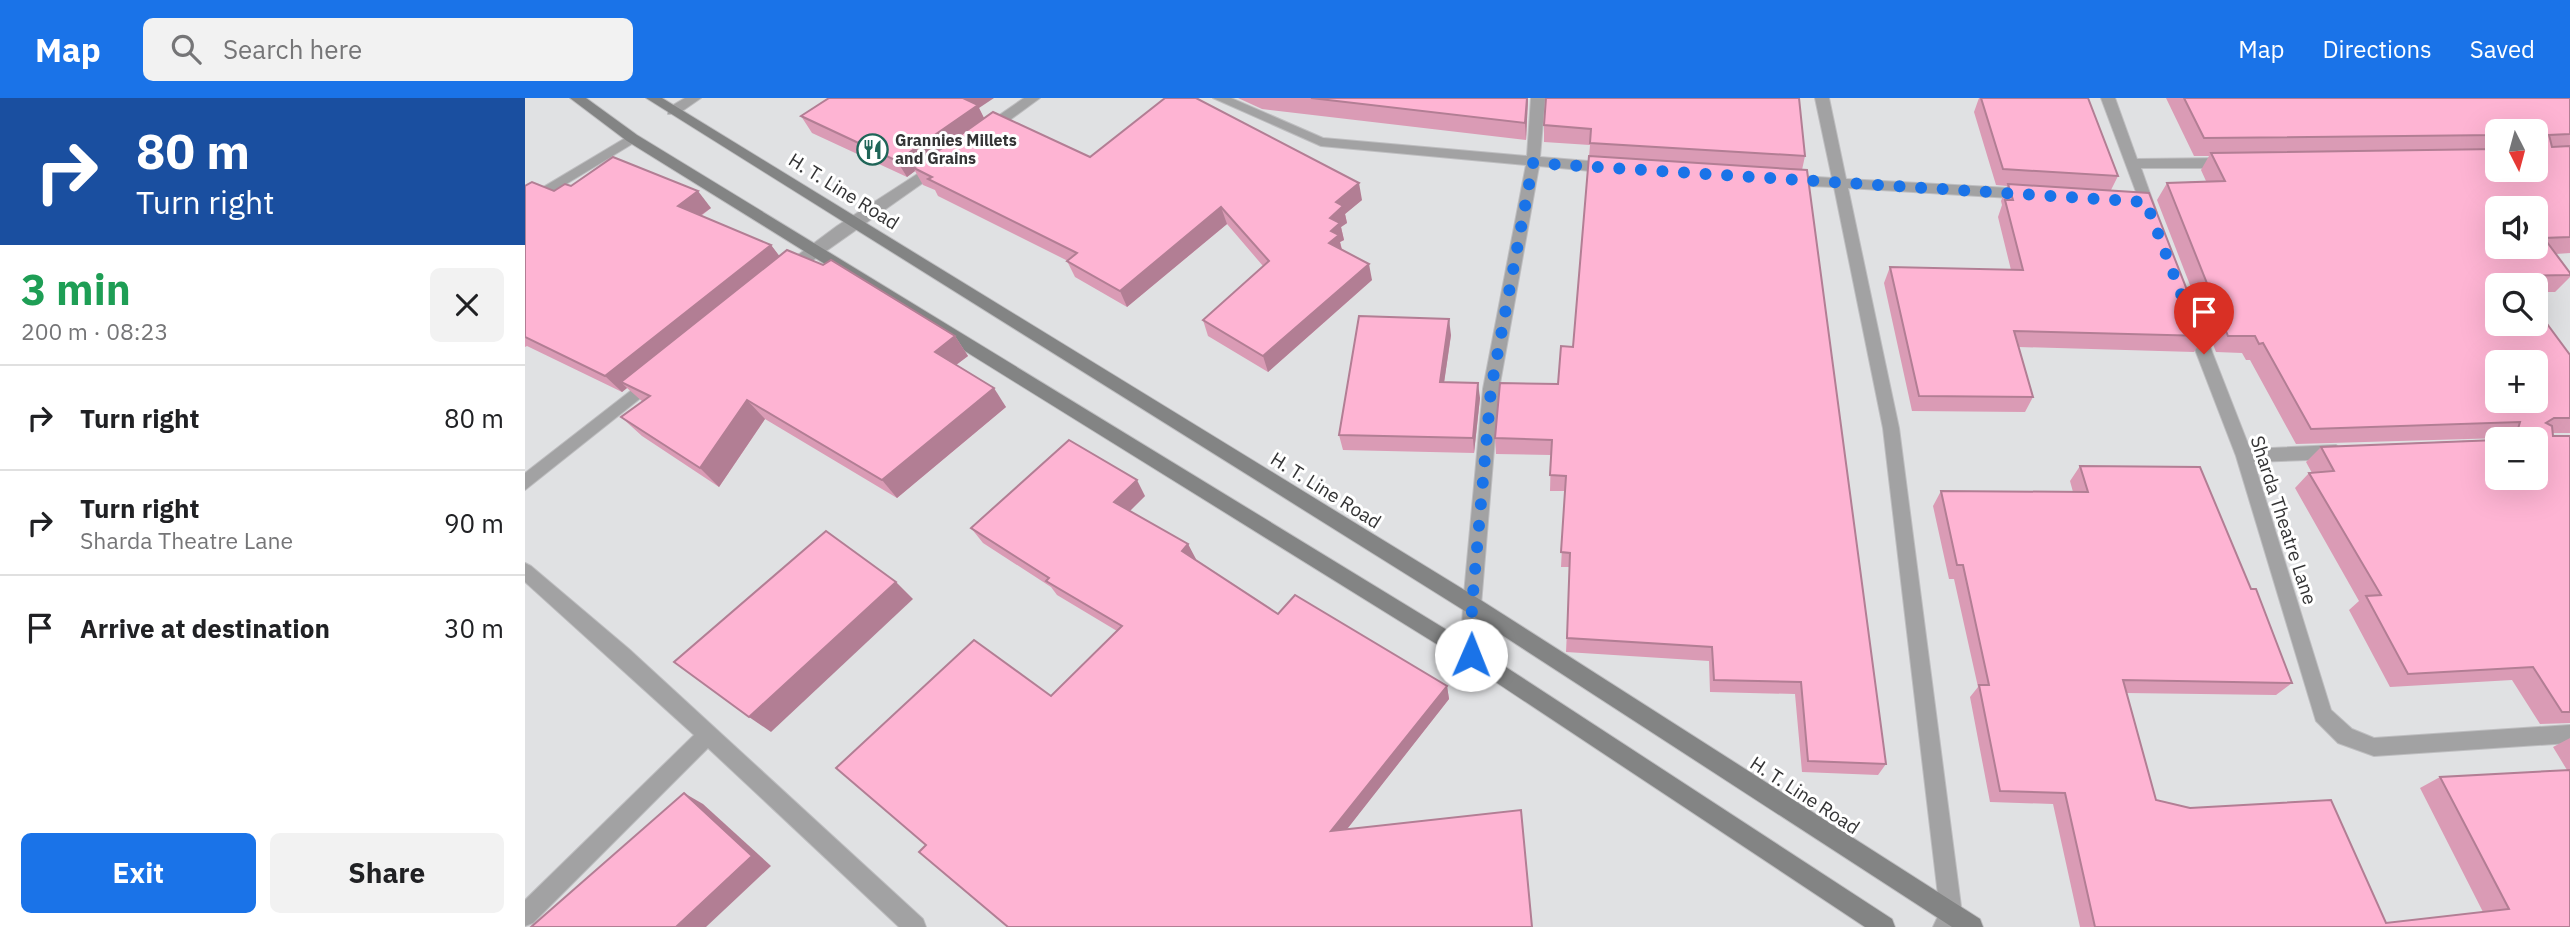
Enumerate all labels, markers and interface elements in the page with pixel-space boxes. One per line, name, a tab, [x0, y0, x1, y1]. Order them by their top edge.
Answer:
search box	[143, 18, 633, 81]
text: Map	[35, 28, 101, 71]
icon: search	[167, 30, 205, 68]
text: Search here	[223, 32, 362, 66]
text: Map	[2238, 33, 2284, 65]
text: Directions	[2322, 33, 2432, 65]
text: Saved	[2470, 33, 2535, 65]
text: 80 m	[136, 119, 250, 182]
north arrow	[2485, 119, 2548, 182]
map controls	[2485, 119, 2548, 490]
icon: right	[21, 126, 112, 217]
place label: Grannies Millets and Grains	[895, 130, 1017, 168]
restaurant icon: Grannies Millets and Grains	[855, 132, 889, 166]
street label: H. T. Line Road	[784, 148, 904, 234]
text: Turn right	[136, 181, 274, 223]
button: sound	[2485, 196, 2548, 259]
text: 3 min	[21, 262, 131, 317]
button: close	[430, 268, 504, 342]
button: search	[2485, 273, 2548, 336]
pin	[2174, 282, 2234, 354]
icon: arrive	[2185, 293, 2223, 331]
text: 200 m · 08:23	[21, 316, 168, 346]
button: +	[2485, 350, 2548, 413]
icon: right	[21, 399, 59, 437]
text: Turn right	[80, 401, 199, 435]
text: 80 m	[444, 401, 504, 435]
button: −	[2485, 427, 2548, 490]
street label: Sharda Theatre Lane	[2245, 433, 2323, 607]
street label: H. T. Line Road	[1266, 447, 1386, 533]
text: Turn right	[80, 491, 199, 525]
icon: right	[21, 504, 59, 542]
text: 90 m	[444, 506, 504, 540]
text: Sharda Theatre Lane	[80, 525, 293, 555]
icon: arrive	[21, 609, 59, 647]
text: Arrive at destination	[80, 611, 330, 645]
text: 30 m	[444, 611, 504, 645]
position arrow	[1434, 618, 1508, 692]
street label: H. T. Line Road	[1746, 751, 1864, 839]
button: Exit	[21, 833, 256, 913]
button: Share	[270, 833, 504, 913]

